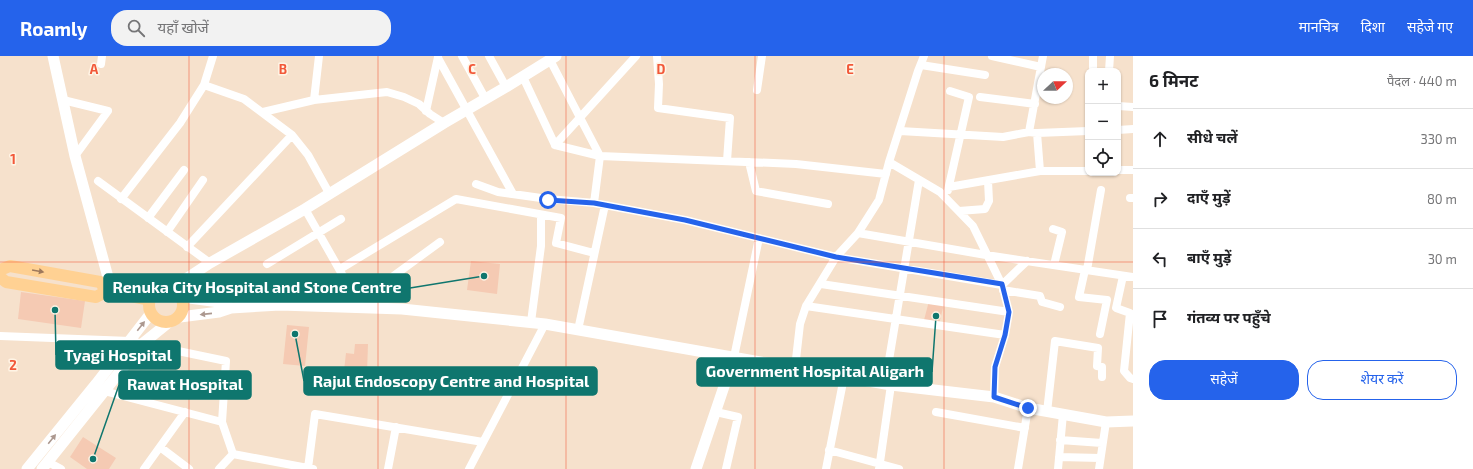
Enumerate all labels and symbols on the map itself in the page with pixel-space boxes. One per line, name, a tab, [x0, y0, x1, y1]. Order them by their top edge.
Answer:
text: A	[90, 61, 99, 77]
text: B	[279, 61, 287, 77]
text: C	[468, 61, 476, 77]
text: D	[657, 61, 666, 77]
text: E	[846, 61, 854, 77]
north arrow	[1037, 68, 1073, 104]
text: 1	[10, 151, 16, 167]
route start	[539, 191, 557, 209]
one-way arrow	[32, 268, 44, 274]
callout: Renuka City Hospital and Stone Centre	[104, 274, 410, 302]
text: Renuka City Hospital and Stone Centre	[113, 277, 402, 297]
one-way arrow	[200, 311, 212, 317]
one-way arrow	[137, 320, 145, 331]
callout: Tyagi Hospital	[56, 341, 180, 369]
text: Tyagi Hospital	[64, 345, 173, 365]
text: 2	[9, 357, 17, 373]
callout: Government Hospital Aligarh	[697, 358, 932, 386]
text: Government Hospital Aligarh	[706, 361, 924, 380]
callout: Rajul Endoscopy Centre and Hospital	[304, 367, 597, 395]
callout: Rawat Hospital	[119, 371, 251, 399]
text: Rajul Endoscopy Centre and Hospital	[313, 371, 590, 391]
text: Rawat Hospital	[127, 374, 244, 393]
route end	[1019, 399, 1037, 417]
one-way arrow	[47, 434, 56, 445]

